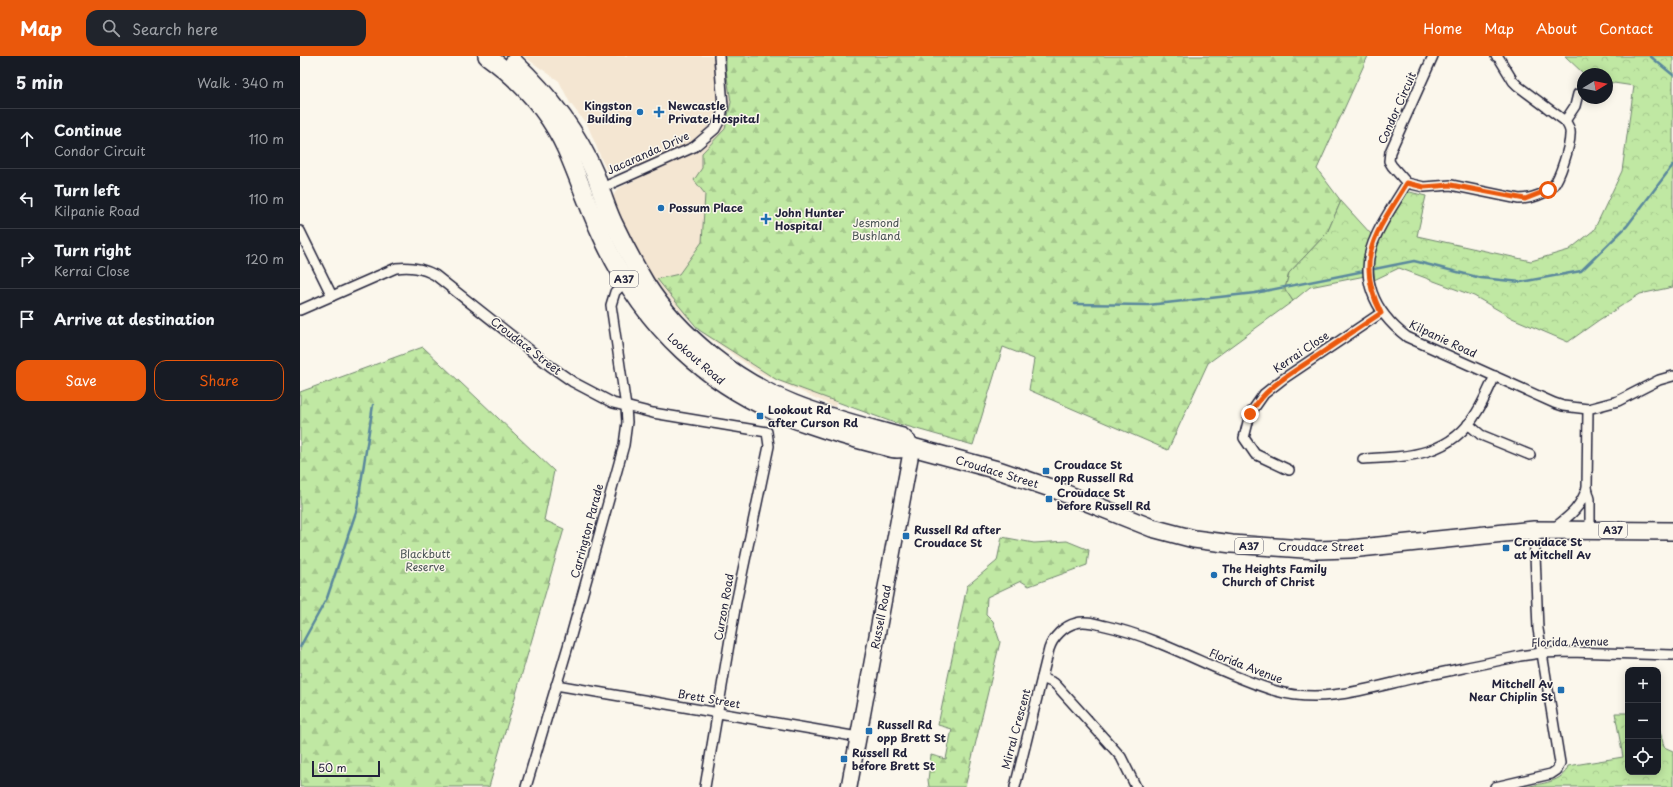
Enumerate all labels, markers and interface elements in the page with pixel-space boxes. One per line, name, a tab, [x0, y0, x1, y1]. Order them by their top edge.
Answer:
search box	[86, 10, 366, 46]
text: Map	[20, 14, 62, 42]
icon: search	[100, 17, 122, 39]
text: Search here	[132, 17, 218, 40]
text: Home	[1423, 18, 1462, 39]
text: Map	[1484, 18, 1514, 39]
text: About	[1536, 18, 1577, 39]
text: Contact	[1599, 18, 1653, 39]
street label: Condor Circuit	[1373, 68, 1420, 147]
north arrow	[1577, 68, 1613, 104]
text: 5 min	[16, 69, 63, 95]
text: Walk · 340 m	[197, 73, 284, 92]
place label: Kingston Building	[584, 97, 632, 127]
place label: Newcastle Private Hospital	[668, 97, 759, 127]
marker: Newcastle Private Hospital	[653, 106, 665, 118]
marker: Kingston Building	[635, 107, 645, 117]
text: Continue	[54, 118, 122, 141]
street label: Jacaranda Drive	[604, 127, 692, 178]
icon: ahead	[16, 128, 38, 150]
text: 110 m	[249, 129, 284, 148]
text: Condor Circuit	[54, 141, 146, 160]
text: Turn left	[54, 178, 120, 201]
route start	[1539, 181, 1557, 199]
icon: left	[16, 188, 38, 210]
text: 110 m	[249, 189, 284, 208]
place label: Possum Place	[669, 199, 743, 216]
text: Kilpanie Road	[54, 201, 140, 220]
marker: Possum Place	[656, 203, 666, 213]
place label: John Hunter Hospital	[775, 204, 844, 234]
marker: John Hunter Hospital	[760, 213, 772, 225]
park label: Jesmond Bushland	[852, 214, 901, 244]
text: Turn right	[54, 238, 131, 261]
icon: right	[16, 248, 38, 270]
text: 120 m	[245, 249, 284, 268]
text: Kerrai Close	[54, 261, 130, 280]
road number: A37	[610, 271, 638, 287]
text: Arrive at destination	[54, 307, 215, 330]
icon: arrive	[16, 308, 38, 330]
street label: Croudace Street	[487, 312, 566, 379]
street label: Kilpanie Road	[1407, 315, 1480, 362]
street label: Kerrai Close	[1269, 327, 1332, 377]
street label: Lookout Road	[664, 329, 729, 389]
button: Save	[16, 360, 146, 401]
button: Share	[154, 360, 284, 401]
place label: Lookout Rd after Curson Rd	[768, 401, 859, 431]
route end	[1241, 405, 1259, 423]
marker: Lookout Rd after Curson Rd	[755, 411, 765, 421]
street label: Croudace Street	[954, 451, 1041, 492]
place label: Croudace St opp Russell Rd	[1054, 456, 1134, 486]
marker: Croudace St opp Russell Rd	[1041, 466, 1051, 476]
street label: Carrington Parade	[566, 482, 607, 580]
place label: Croudace St before Russell Rd	[1057, 484, 1151, 514]
marker: Croudace St before Russell Rd	[1044, 494, 1054, 504]
place label: Russell Rd after Croudace St	[914, 521, 1001, 551]
road number: A37	[1599, 522, 1627, 538]
marker: Russell Rd after Croudace St	[901, 531, 911, 541]
place label: Croudace St at Mitchell Av	[1514, 533, 1592, 563]
road number: A37	[1235, 538, 1263, 554]
street label: Croudace Street	[1278, 538, 1364, 555]
marker: Croudace St at Mitchell Av	[1501, 543, 1511, 553]
park label: Blackbutt Reserve	[400, 545, 451, 575]
place label: The Heights Family Church of Christ	[1222, 560, 1327, 590]
marker: The Heights Family Church of Christ	[1209, 570, 1219, 580]
street label: Curzon Road	[709, 572, 738, 642]
street label: Russell Road	[866, 583, 895, 651]
street label: Florida Avenue	[1531, 632, 1609, 651]
street label: Florida Avenue	[1207, 644, 1285, 687]
map controls	[1625, 667, 1661, 775]
button: +	[1625, 667, 1661, 703]
place label: Mitchell Av Near Chiplin St	[1469, 675, 1554, 705]
street label: Brett Street	[676, 685, 742, 712]
marker: Mitchell Av Near Chiplin St	[1556, 685, 1566, 695]
street label: Mirral Crescent	[997, 686, 1035, 771]
button: −	[1625, 703, 1661, 739]
place label: Russell Rd opp Brett St	[877, 716, 946, 746]
marker: Russell Rd opp Brett St	[864, 726, 874, 736]
button: locate	[1625, 739, 1661, 775]
place label: Russell Rd before Brett St	[852, 744, 935, 774]
marker: Russell Rd before Brett St	[839, 754, 849, 764]
scale bar	[312, 759, 380, 778]
text: 50 m	[318, 759, 347, 776]

